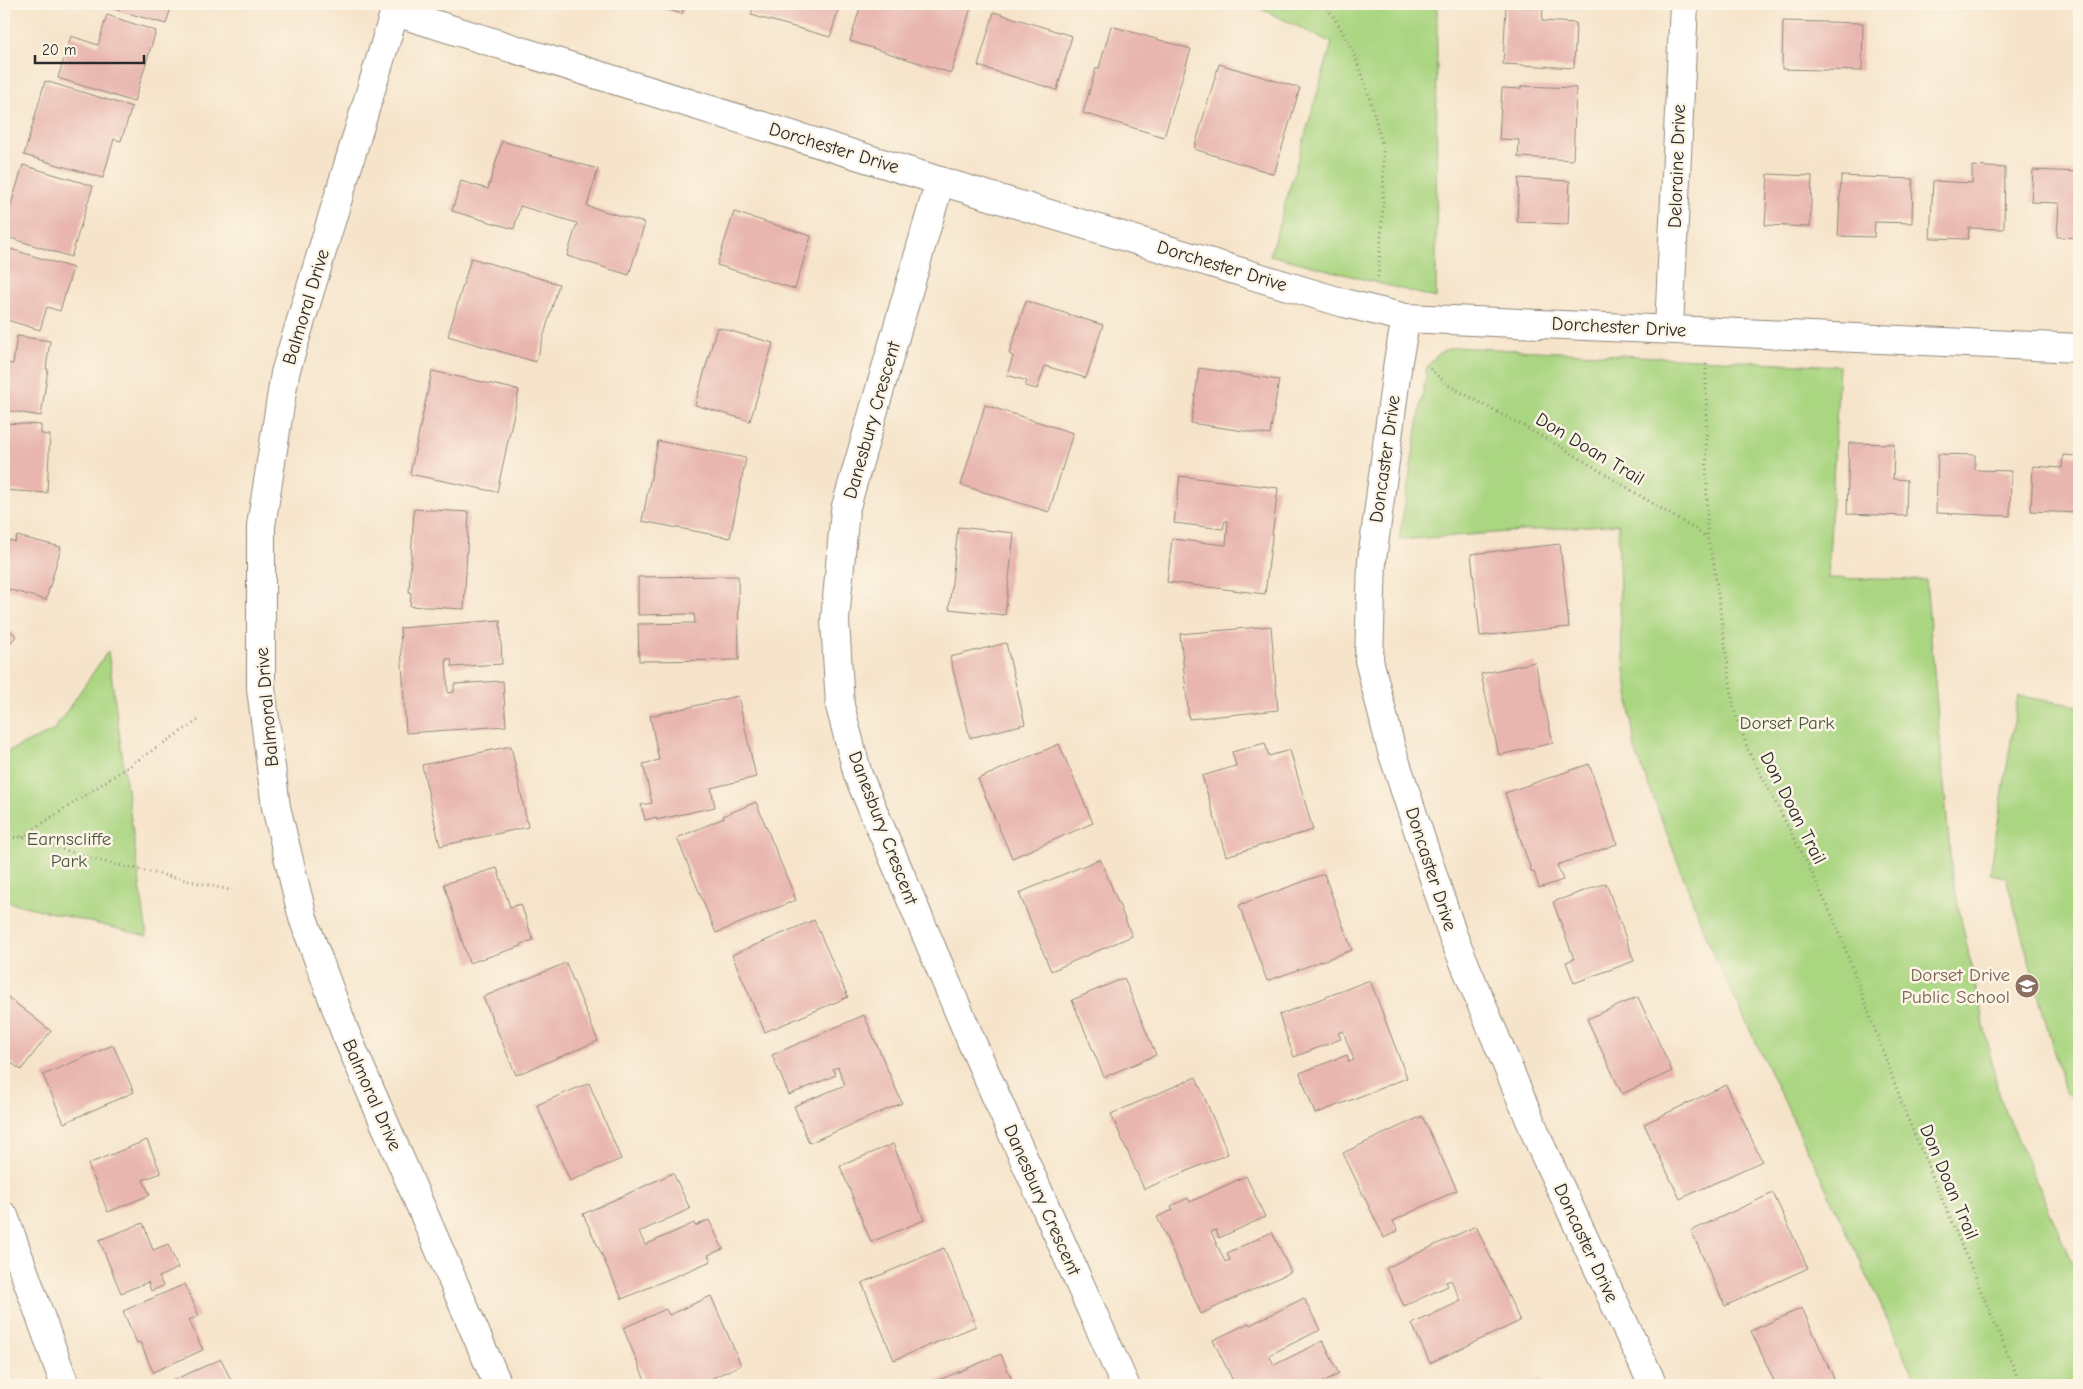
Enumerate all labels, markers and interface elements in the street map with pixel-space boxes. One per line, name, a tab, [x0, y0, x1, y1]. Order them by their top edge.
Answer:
scale bar	[35, 32, 144, 64]
text: 20 m	[42, 41, 76, 59]
street label: Deloraine Drive	[1664, 104, 1690, 228]
street label: Dorchester Drive	[766, 118, 902, 178]
street label: Dorchester Drive	[1154, 236, 1290, 296]
street label: Balmoral Drive	[278, 246, 334, 368]
street label: Dorchester Drive	[1551, 312, 1687, 342]
street label: Danesbury Crescent	[839, 338, 905, 501]
street label: Doncaster Drive	[1365, 394, 1405, 524]
street label: Don Doan Trail	[1532, 408, 1648, 490]
street label: Balmoral Drive	[251, 646, 283, 768]
park label: Dorset Park	[1739, 712, 1835, 734]
street label: Danesbury Crescent	[844, 748, 923, 908]
street label: Don Doan Trail	[1755, 748, 1831, 868]
street label: Doncaster Drive	[1401, 804, 1461, 934]
park label: Earnscliffe Park	[27, 828, 111, 872]
place label: Dorset Drive Public School	[1901, 964, 2010, 1008]
school or university icon: Dorset Drive Public School	[2014, 973, 2040, 999]
street label: Balmoral Drive	[338, 1036, 406, 1154]
street label: Danesbury Crescent	[999, 1121, 1085, 1279]
street label: Don Doan Trail	[1915, 1121, 1983, 1243]
street label: Doncaster Drive	[1549, 1180, 1623, 1306]

